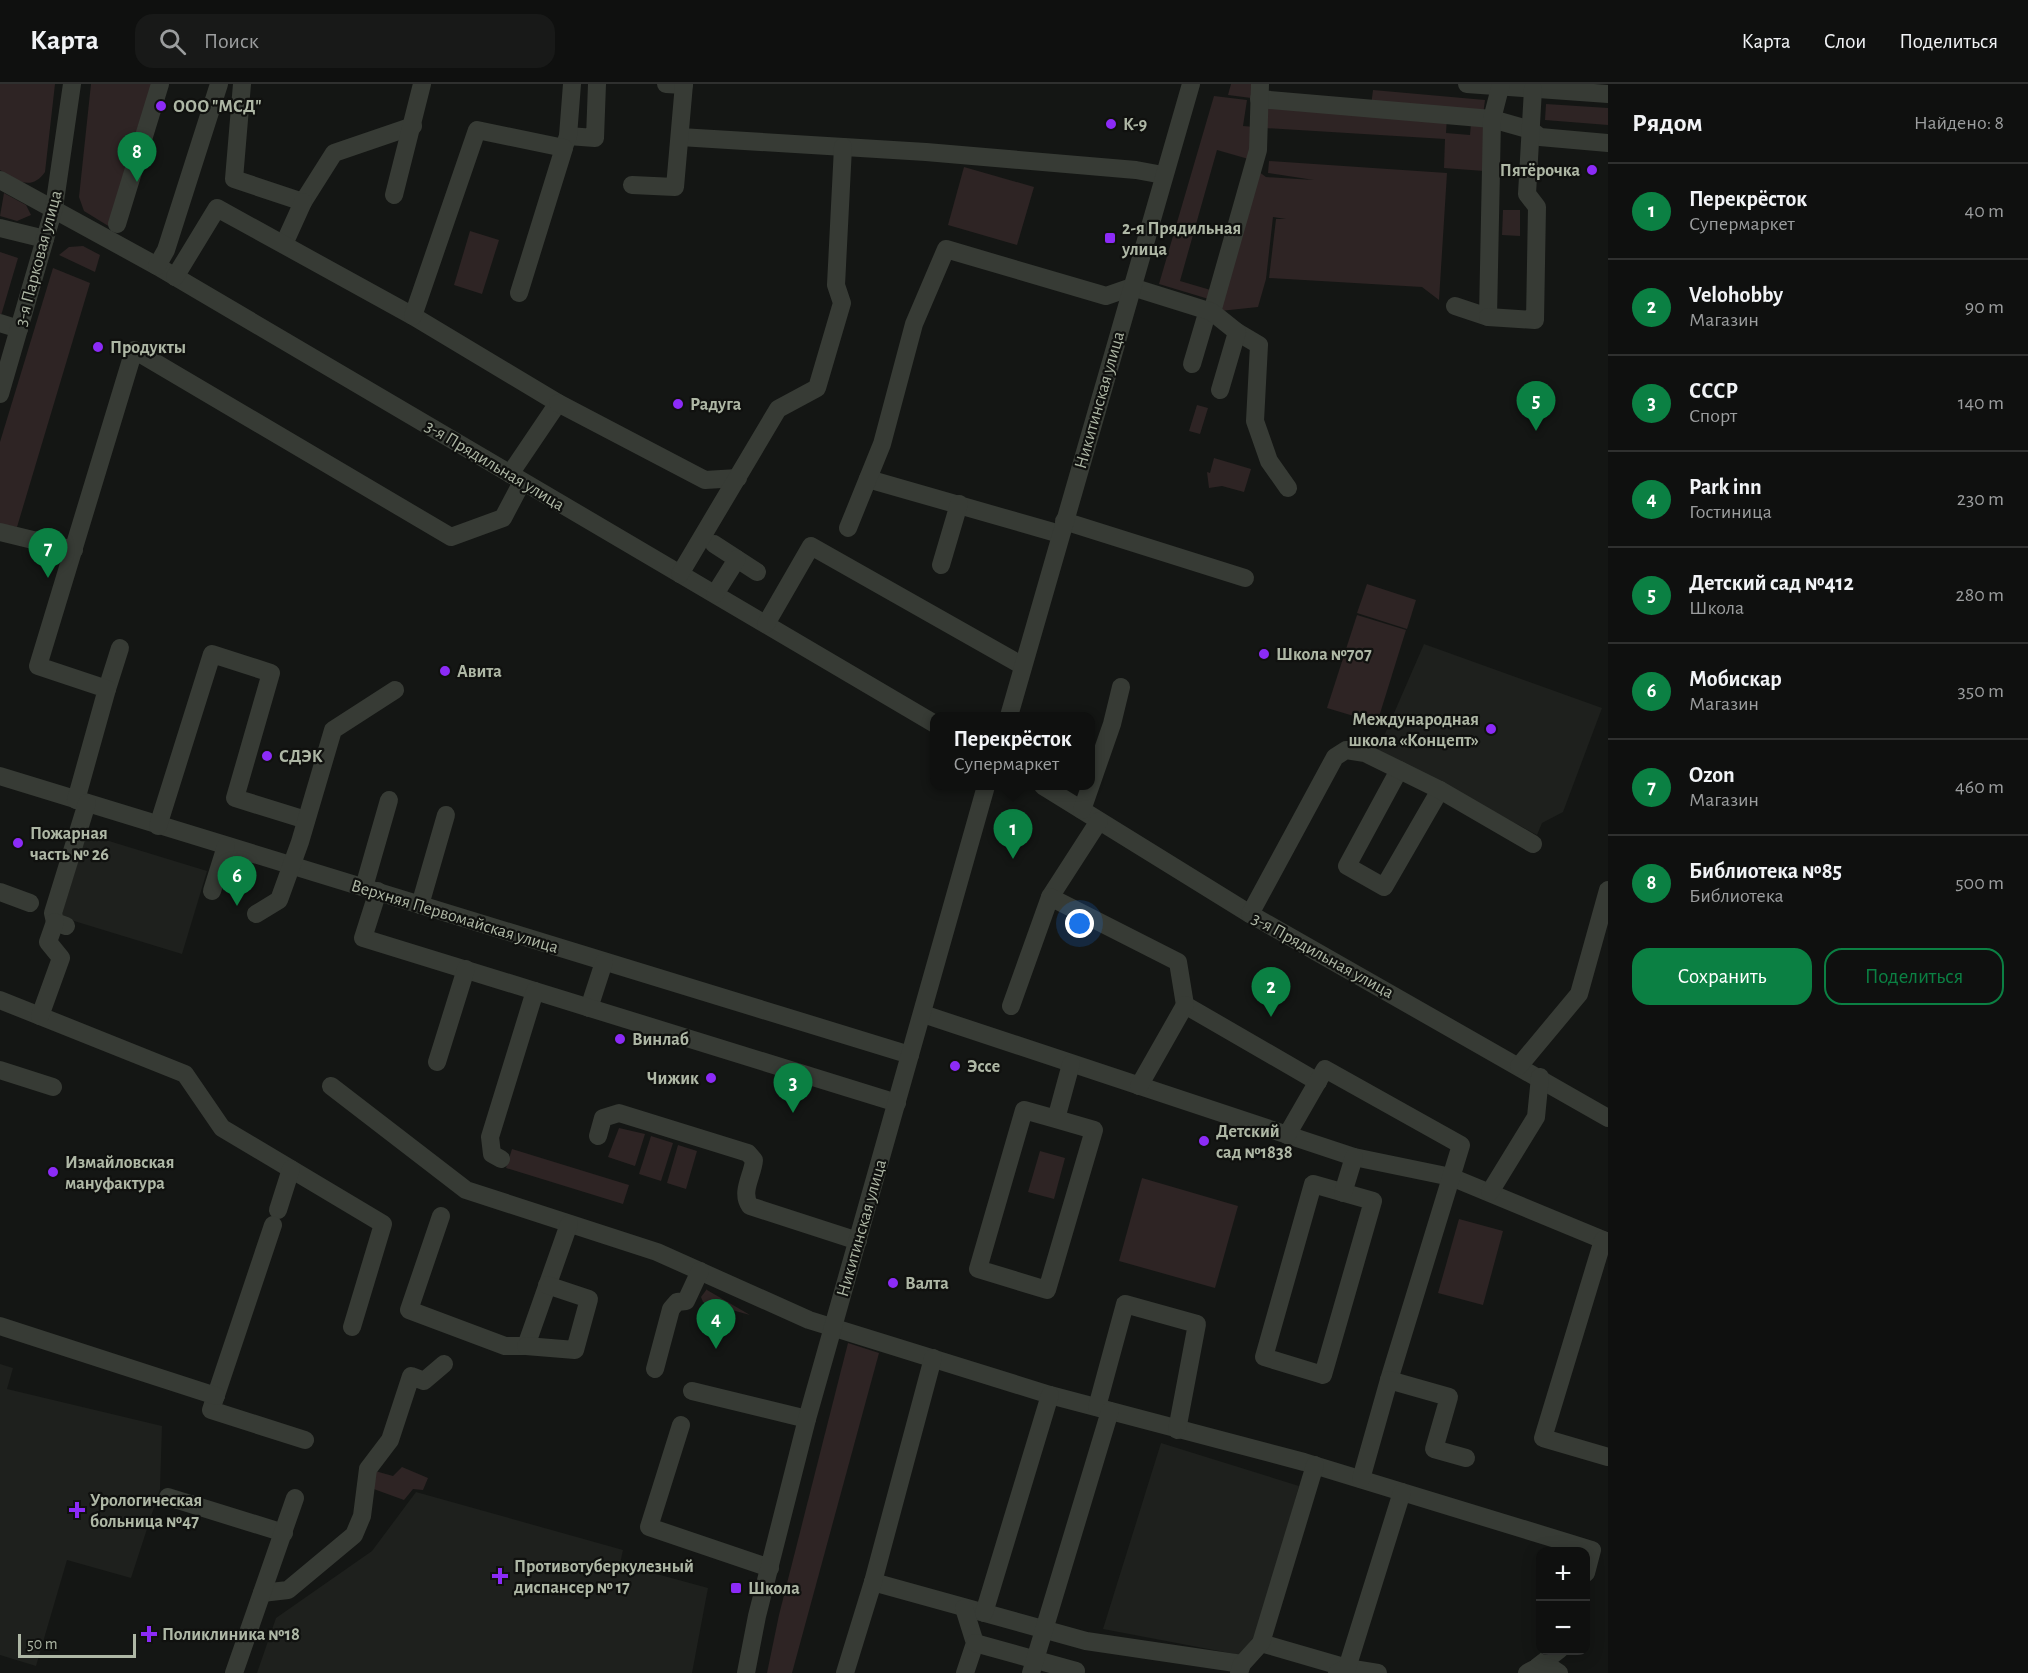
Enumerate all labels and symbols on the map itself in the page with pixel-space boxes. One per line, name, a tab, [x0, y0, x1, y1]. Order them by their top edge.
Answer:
place label: ООО "МСД"	[173, 98, 262, 116]
marker: ООО "МСД"	[154, 99, 168, 113]
place label: К-9	[1123, 116, 1147, 134]
marker: К-9	[1104, 117, 1118, 131]
pin: 8	[118, 132, 156, 182]
place label: Пятёрочка	[1500, 162, 1580, 180]
marker: Пятёрочка	[1585, 163, 1599, 177]
street label: 3-я Парковая улица	[12, 188, 66, 328]
place label: 2-я Прядильная улица	[1121, 220, 1241, 259]
marker: 2-я Прядильная улица	[1103, 231, 1117, 245]
street label: Никитинская улица	[1072, 329, 1128, 471]
place label: Продукты	[110, 339, 186, 357]
marker: Продукты	[91, 340, 105, 354]
pin: 5	[1516, 382, 1556, 431]
place label: Радуга	[690, 396, 742, 414]
marker: Радуга	[671, 397, 685, 411]
street label: 3-я Прядильная улица	[422, 417, 567, 515]
pin: 7	[28, 528, 68, 578]
place label: Школа №707	[1276, 646, 1372, 664]
marker: Школа №707	[1257, 647, 1271, 661]
place label: Авита	[457, 663, 502, 681]
marker: Авита	[438, 664, 452, 678]
place label: Международная школа «Концепт»	[1349, 711, 1479, 750]
marker: Международная школа «Концепт»	[1484, 722, 1498, 736]
place label: СДЭК	[279, 748, 323, 766]
marker: СДЭК	[260, 749, 274, 763]
pin: 1	[994, 810, 1032, 859]
place label: Пожарная часть № 26	[30, 825, 109, 864]
marker: Пожарная часть № 26	[11, 836, 25, 850]
pin: 6	[218, 856, 256, 906]
street label: Верхняя Первомайская улица	[349, 877, 560, 957]
your location	[1065, 909, 1094, 938]
street label: 3-я Прядильная улица	[1249, 909, 1396, 1002]
pin: 2	[1252, 968, 1290, 1017]
place label: Винлаб	[632, 1031, 689, 1049]
marker: Винлаб	[613, 1032, 627, 1046]
place label: Эссе	[967, 1058, 1000, 1076]
marker: Эссе	[948, 1059, 962, 1073]
pin: 3	[774, 1064, 812, 1113]
place label: Чижик	[647, 1070, 699, 1088]
marker: Чижик	[704, 1071, 718, 1085]
place label: Детский сад №1838	[1216, 1123, 1293, 1162]
marker: Детский сад №1838	[1197, 1134, 1211, 1148]
place label: Измайловская мануфактура	[65, 1154, 174, 1193]
street label: Никитинская улица	[834, 1157, 890, 1299]
marker: Измайловская мануфактура	[46, 1165, 60, 1179]
place label: Валта	[905, 1275, 949, 1293]
marker: Валта	[886, 1276, 900, 1290]
pin: 4	[696, 1300, 736, 1349]
place label: Урологическая больница №47	[90, 1492, 202, 1531]
marker: Урологическая больница №47	[68, 1501, 86, 1519]
place label: Противотуберкулезный диспансер № 17	[514, 1558, 694, 1597]
marker: Противотуберкулезный диспансер № 17	[491, 1567, 509, 1585]
place label: Школа	[748, 1580, 800, 1598]
marker: Школа	[729, 1581, 743, 1595]
marker: Поликлиника №18	[140, 1625, 158, 1643]
place label: Поликлиника №18	[162, 1626, 300, 1644]
scale bar	[18, 1631, 136, 1658]

